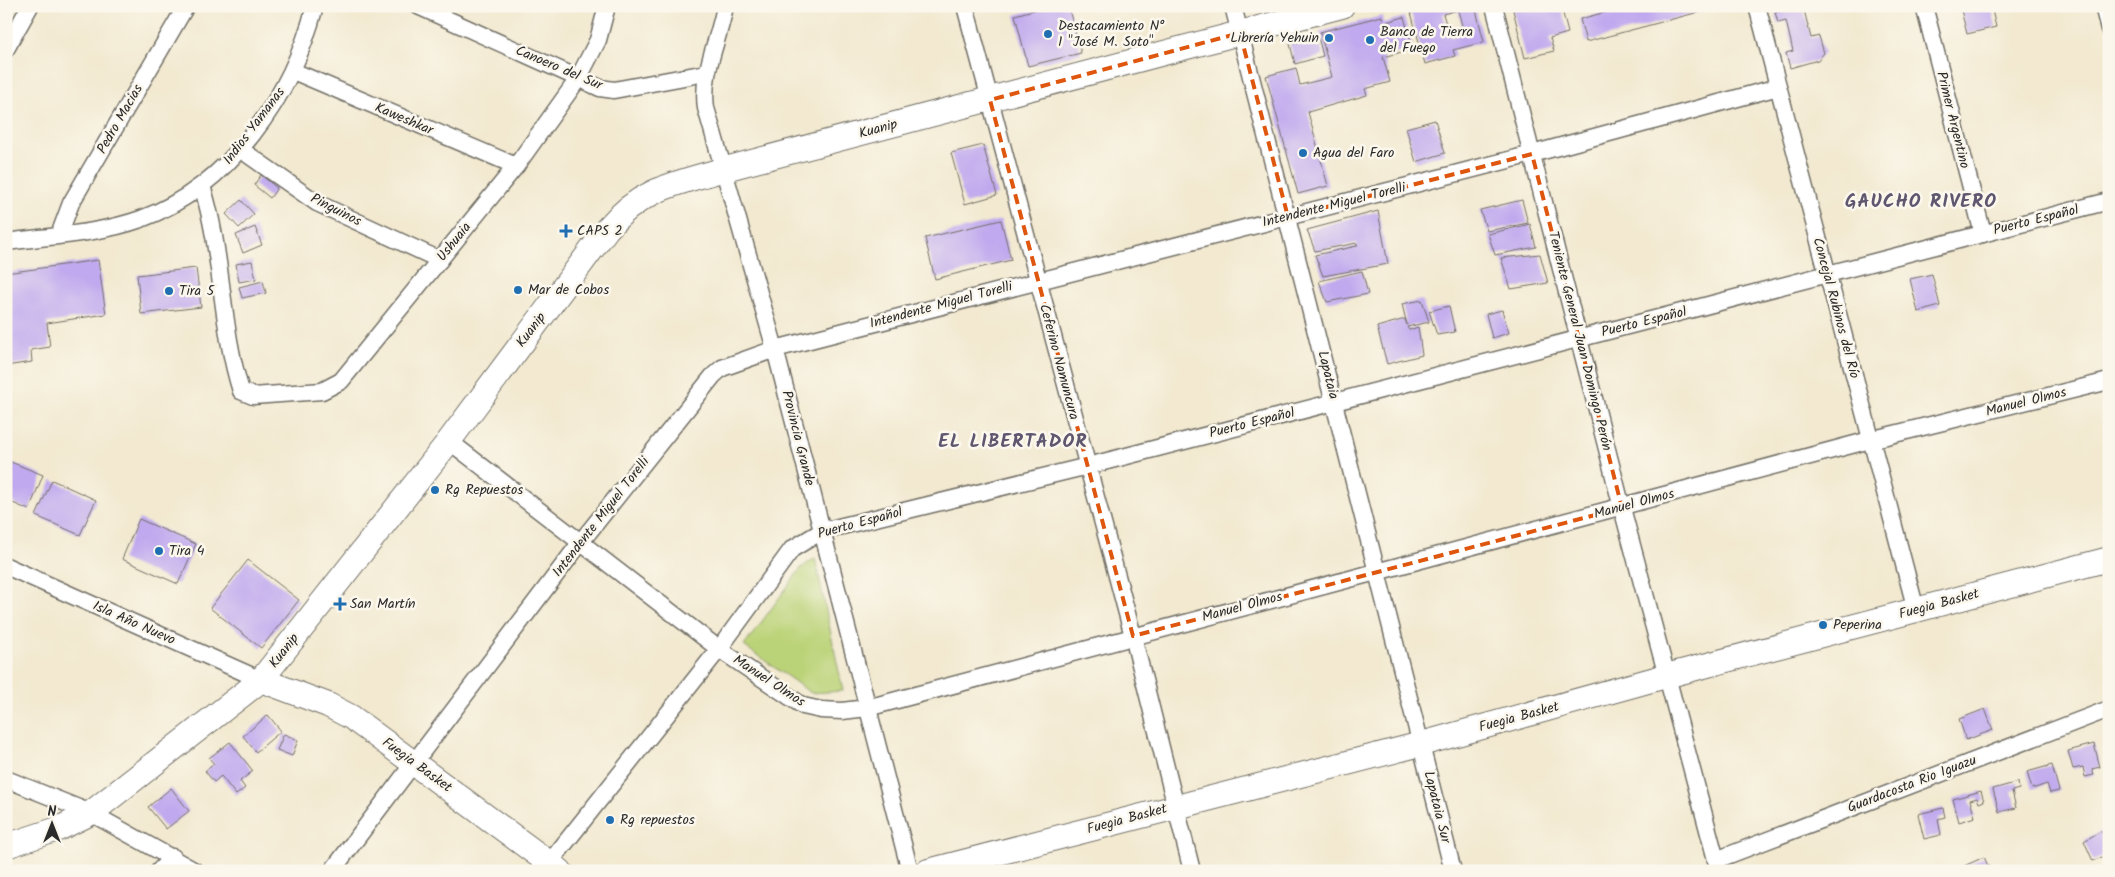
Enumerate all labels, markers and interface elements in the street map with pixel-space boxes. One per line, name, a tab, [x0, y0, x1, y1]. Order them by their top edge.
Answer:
place label: Destacamiento N° 1 "José M. Soto"	[1058, 15, 1165, 53]
place label: Banco de Tierra del Fuego	[1380, 21, 1473, 59]
place label: Librería Yehuin	[1230, 27, 1319, 49]
marker: Destacamiento N° 1 "José M. Soto"	[1042, 28, 1054, 40]
marker: Librería Yehuin	[1323, 32, 1335, 44]
marker: Banco de Tierra del Fuego	[1364, 34, 1376, 46]
street label: Canoero del Sur	[512, 40, 607, 97]
street label: Primer Argentino	[1930, 69, 1976, 171]
street label: Pedro Macias	[91, 80, 149, 158]
street label: Indios Yamanas	[217, 82, 291, 170]
street label: Kaweshkar	[371, 97, 438, 142]
street label: Kuanip	[856, 113, 900, 145]
place label: Agua del Faro	[1313, 142, 1394, 164]
marker: Agua del Faro	[1297, 147, 1309, 159]
street label: Intendente Miguel Torelli	[1260, 176, 1409, 233]
district label: GAUCHO RIVERO	[1845, 187, 1997, 217]
street label: Pinguinos	[307, 188, 365, 232]
street label: Puerto Español	[1991, 199, 2082, 241]
street label: Ushuaia	[431, 218, 477, 266]
place label: CAPS 2	[577, 220, 623, 242]
marker: CAPS 2	[559, 224, 573, 238]
street label: Teniente General Juan Domingo Perón	[1542, 229, 1618, 453]
street label: Concejal Rubinos del Río	[1807, 235, 1865, 381]
street label: Intendente Miguel Torelli	[867, 275, 1016, 335]
place label: Mar de Cobos	[528, 279, 609, 301]
place label: Tira 5	[179, 280, 216, 302]
marker: Mar de Cobos	[512, 284, 524, 296]
marker: Tira 5	[163, 285, 175, 297]
street label: Puerto Español	[1599, 301, 1690, 343]
street label: Ceferino Namuncura	[1033, 302, 1085, 422]
street label: Kuanip	[510, 308, 552, 352]
street label: Lapataia	[1311, 348, 1345, 402]
street label: Manuel Olmos	[1983, 381, 2069, 423]
street label: Provincia Grande	[776, 388, 821, 489]
street label: Puerto Español	[1207, 402, 1298, 444]
district label: EL LIBERTADOR	[938, 427, 1088, 457]
street label: Intendente Miguel Torelli	[547, 452, 655, 582]
place label: Rg Repuestos	[445, 479, 523, 501]
street label: Manuel Olmos	[1591, 483, 1677, 525]
marker: Rg Repuestos	[429, 484, 441, 496]
street label: Puerto Español	[815, 501, 906, 545]
place label: Tira 4	[169, 540, 205, 562]
marker: Tira 4	[153, 545, 165, 557]
street label: Fuegia Basket	[1896, 583, 1982, 625]
street label: Manuel Olmos	[1199, 586, 1285, 628]
place label: San Martín	[350, 593, 416, 615]
street label: Isla Año Nuevo	[89, 595, 179, 651]
marker: San Martín	[334, 598, 346, 610]
place label: Peperina	[1833, 614, 1882, 636]
marker: Peperina	[1817, 619, 1829, 631]
street label: Kuanip	[263, 629, 305, 673]
street label: Manuel Olmos	[728, 649, 810, 713]
street label: Fuegia Basket	[1476, 696, 1562, 738]
street label: Fuegia Basket	[377, 732, 457, 798]
street label: Guardacosta Rio Iguazu	[1844, 749, 1980, 819]
street label: Lapataia Sur	[1417, 769, 1457, 847]
street label: Fuegia Basket	[1084, 798, 1170, 840]
north arrow	[28, 800, 78, 850]
text: N	[48, 801, 57, 823]
place label: Rg repuestos	[620, 809, 695, 831]
marker: Rg repuestos	[604, 814, 616, 826]

